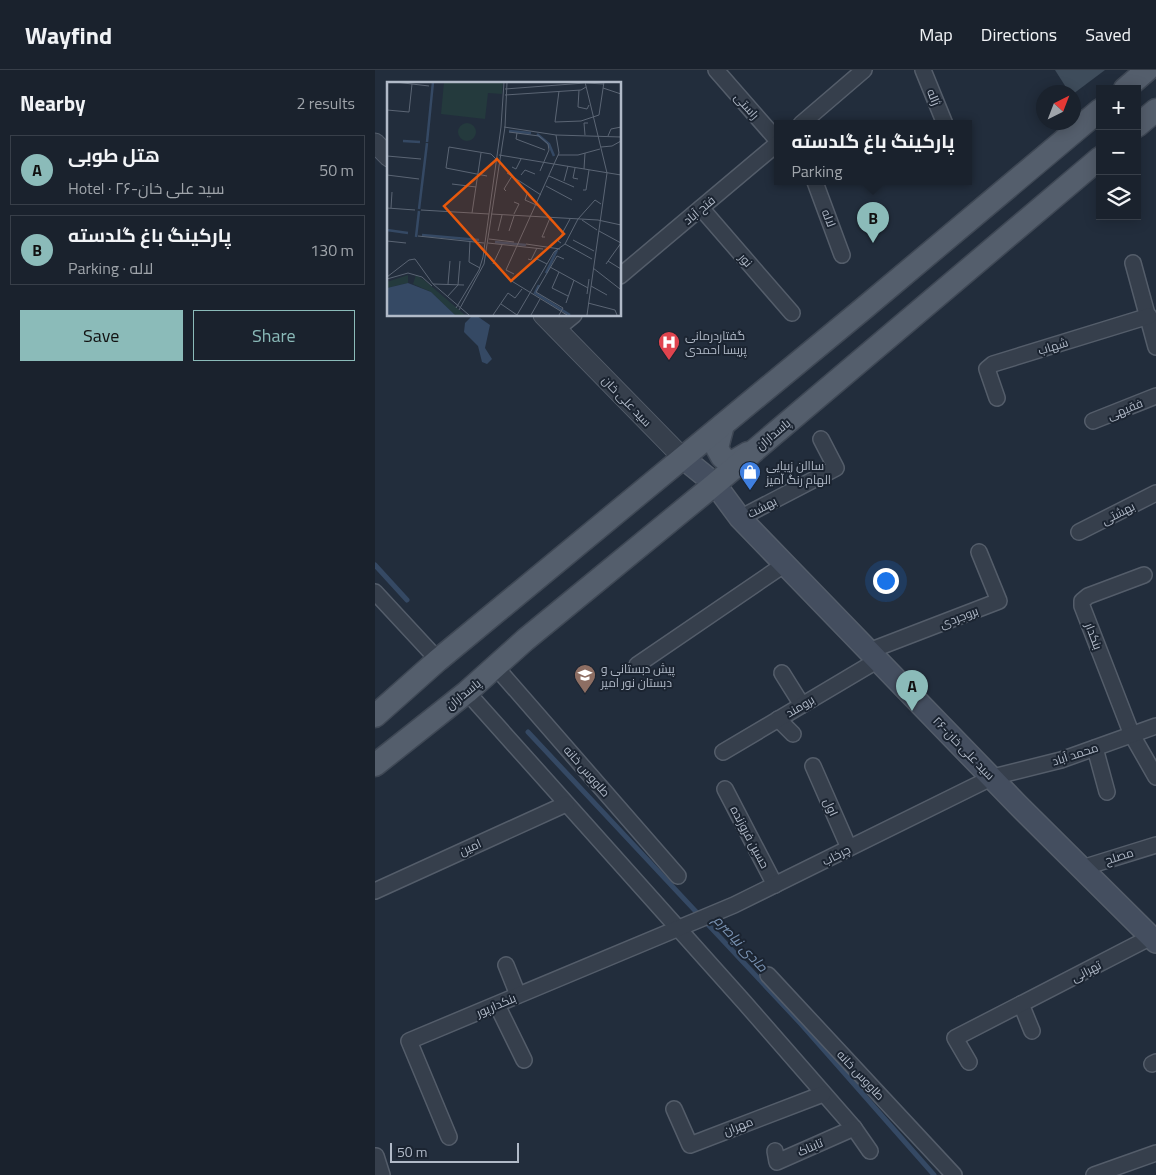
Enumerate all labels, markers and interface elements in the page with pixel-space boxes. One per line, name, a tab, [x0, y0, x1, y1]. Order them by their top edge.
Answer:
text: Wayfind	[25, 17, 112, 53]
text: Map	[919, 21, 953, 48]
text: Directions	[981, 21, 1057, 48]
text: Saved	[1085, 21, 1131, 48]
inset map	[387, 82, 621, 316]
north arrow	[1036, 85, 1081, 130]
map controls	[1096, 85, 1141, 220]
button: +	[1096, 85, 1141, 130]
street label: ژاله	[922, 86, 946, 109]
text: Nearby	[20, 87, 85, 119]
street label: راستی	[730, 88, 764, 124]
text: 2 results	[296, 91, 355, 115]
popup	[774, 120, 972, 185]
text: پارکینگ باغ گلدسته	[791, 126, 955, 155]
button: −	[1096, 130, 1141, 175]
text: هتل طوبی	[68, 140, 160, 169]
text: A	[32, 158, 42, 182]
text: 50 m	[319, 158, 354, 182]
text: Parking	[791, 159, 842, 183]
button: layers	[1096, 175, 1141, 220]
text: Hotel · ۲۶-سید علی خان	[68, 176, 224, 200]
street label: فتح آباد	[679, 191, 719, 229]
pin: B	[857, 202, 889, 243]
street label: لاله	[817, 206, 841, 230]
text: پارکینگ باغ گلدسته	[68, 220, 231, 249]
text: B	[32, 238, 42, 262]
text: 130 m	[310, 238, 354, 262]
street label: نور	[734, 248, 758, 271]
text: Parking · لاله	[68, 256, 153, 280]
button: Save	[20, 310, 183, 361]
button: Share	[193, 310, 355, 361]
place label: گفتاردرمانی پریسا احمدی	[685, 326, 747, 359]
hospital icon: گفتاردرمانی پریسا احمدی	[657, 330, 681, 361]
street label: شهاب	[1035, 332, 1071, 360]
street label: سید علی خان	[598, 371, 656, 431]
street label: فقیهی	[1104, 393, 1146, 425]
street label: پاسداران	[751, 413, 795, 454]
place label: ساالن زیبایی الهام رنگ آمیز	[765, 456, 831, 489]
shop icon: ساالن زیبایی الهام رنگ آمیز	[738, 460, 762, 491]
street label: بهشت	[744, 491, 780, 523]
street label: بهشتی	[1098, 496, 1138, 530]
your location	[873, 568, 899, 594]
street label: بروجردی	[937, 601, 981, 633]
street label: بنکدار	[1080, 619, 1108, 652]
place label: پیش دبستانی و دبستان نور امیر	[600, 659, 676, 692]
school or university icon: پیش دبستانی و دبستان نور امیر	[573, 663, 597, 694]
pin: A	[896, 670, 928, 711]
street label: پاسداران	[441, 673, 485, 714]
street label: برومند	[782, 690, 818, 722]
street label: ۲۶-سید علی خان	[929, 712, 999, 784]
street label: محمد آباد	[1049, 738, 1101, 770]
street label: طاووس خانه	[559, 741, 615, 801]
street label: اول	[819, 795, 843, 819]
street label: حسین فروزنده	[725, 802, 775, 872]
street label: امین	[456, 834, 484, 860]
street label: چرخاب	[818, 840, 854, 870]
street label: مصلح	[1102, 842, 1136, 870]
water label: مادی نیاصرم	[708, 909, 774, 977]
street label: تهرانی	[1068, 955, 1105, 987]
street label: بنکدارپور	[472, 988, 519, 1022]
street label: طاووس خانه	[833, 1045, 889, 1105]
street label: مهران	[720, 1112, 756, 1140]
street label: تابناک	[794, 1133, 827, 1161]
scale bar	[390, 1140, 519, 1163]
text: 50 m	[397, 1141, 427, 1162]

